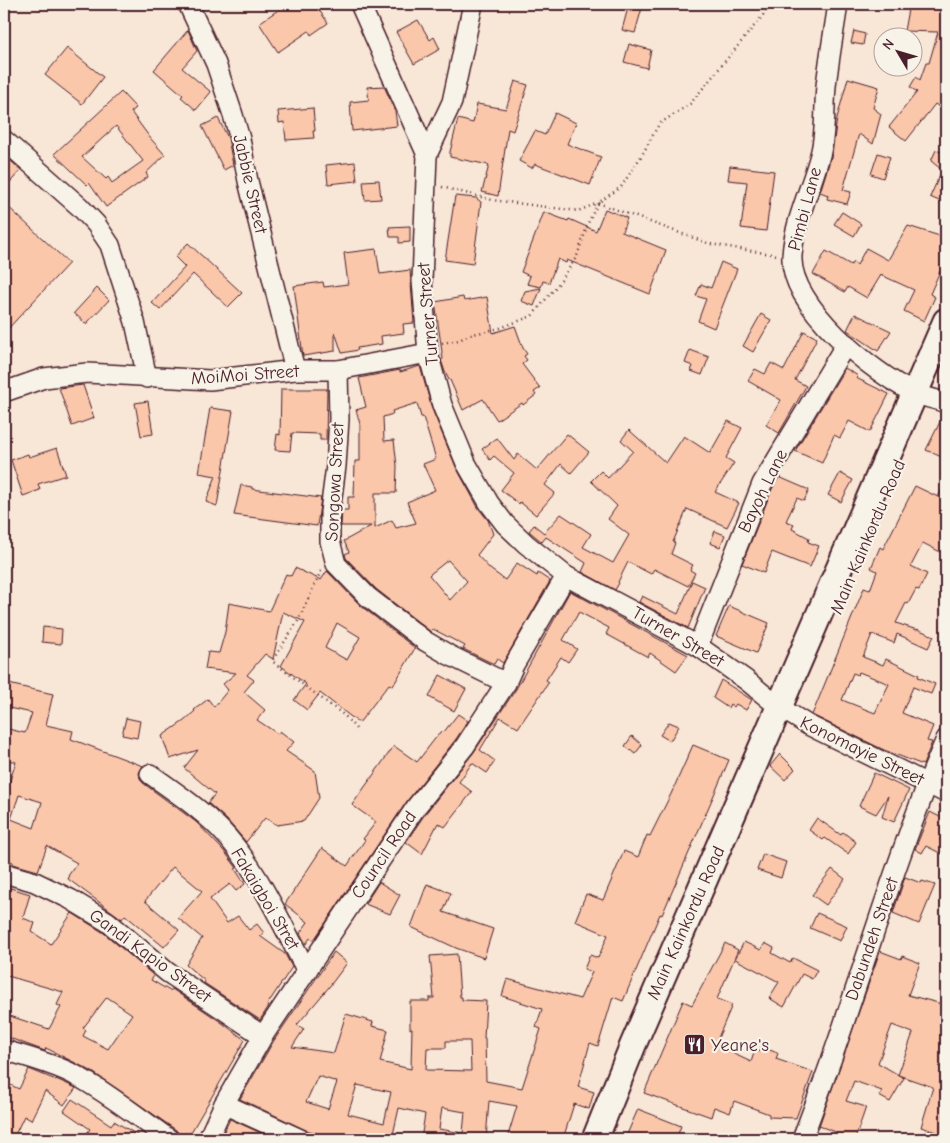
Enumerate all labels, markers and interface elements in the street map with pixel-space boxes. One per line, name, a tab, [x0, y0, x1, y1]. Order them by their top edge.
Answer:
north arrow	[872, 28, 922, 78]
text: N	[879, 35, 898, 53]
street label: Jabbie Street	[228, 132, 272, 236]
street label: Pimbi Lane	[784, 165, 826, 253]
street label: Turner Street	[413, 261, 443, 366]
street label: MoiMoi Street	[190, 361, 301, 389]
street label: Songowa Street	[321, 421, 349, 542]
street label: Bayoh Lane	[734, 446, 792, 536]
street label: Main Kainkordu Road	[826, 457, 910, 617]
street label: Turner Street	[628, 602, 729, 672]
street label: Konomayie Street	[797, 712, 928, 791]
street label: Council Road	[347, 807, 421, 903]
street label: Main Kainkordu Road	[643, 843, 729, 1003]
street label: Fakaigboi Stret	[226, 844, 304, 955]
street label: Dabundeh Street	[841, 874, 903, 1003]
street label: Gandi Kapio Street	[85, 905, 216, 1008]
restaurant icon: Yeane's	[683, 1033, 707, 1057]
place label: Yeane's	[711, 1035, 769, 1056]

